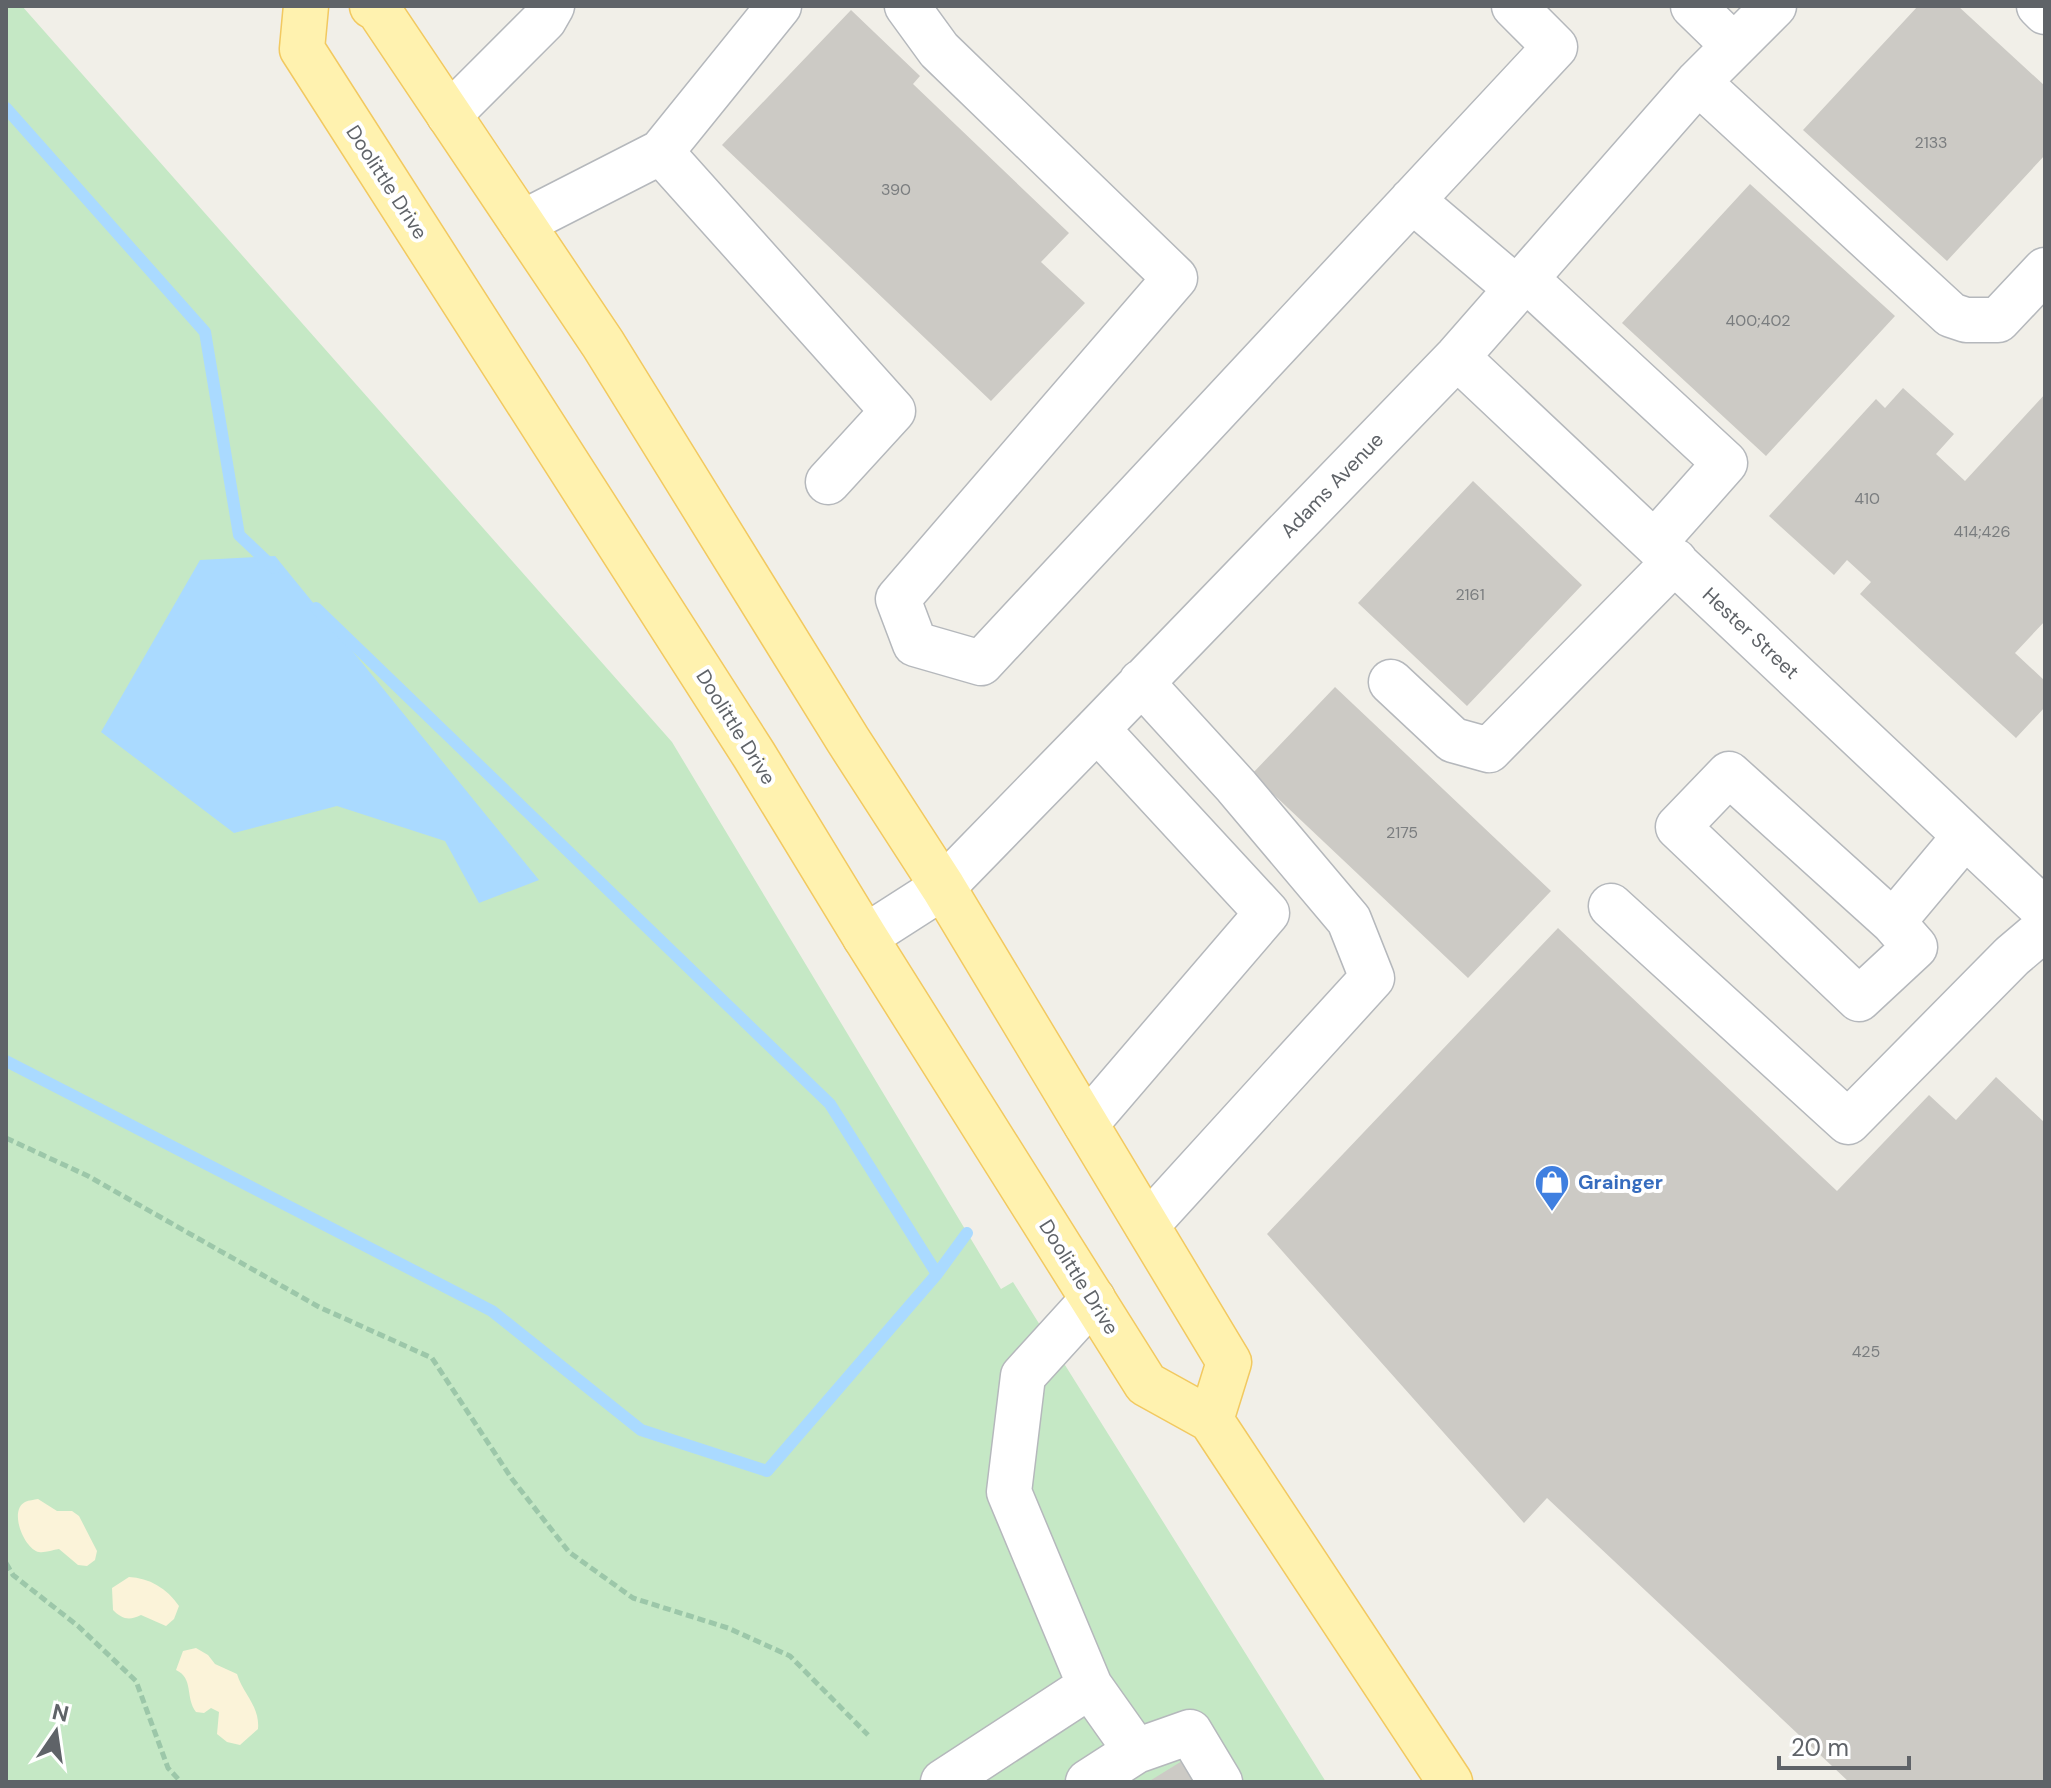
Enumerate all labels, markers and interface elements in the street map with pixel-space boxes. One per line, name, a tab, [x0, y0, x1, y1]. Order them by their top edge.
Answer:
street label: Doolittle Drive	[340, 120, 434, 244]
house number: 2133	[1914, 132, 1948, 153]
house number: 390	[881, 179, 911, 200]
house number: 400;402	[1726, 310, 1790, 331]
street label: Adams Avenue	[1275, 427, 1389, 543]
house number: 410	[1854, 488, 1880, 509]
house number: 414;426	[1953, 521, 2011, 542]
street label: Hester Street	[1697, 582, 1805, 685]
house number: 2161	[1455, 584, 1485, 605]
street label: Doolittle Drive	[690, 665, 782, 789]
house number: 2175	[1386, 822, 1418, 843]
shop icon: Grainger	[1533, 1163, 1571, 1213]
place label: Grainger	[1578, 1169, 1663, 1195]
street label: Doolittle Drive	[1033, 1215, 1125, 1339]
house number: 425	[1852, 1341, 1880, 1362]
north arrow	[16, 1692, 96, 1772]
text: N	[49, 1697, 71, 1729]
scale bar	[1779, 1720, 1909, 1770]
text: 20 m	[1791, 1732, 1849, 1763]

